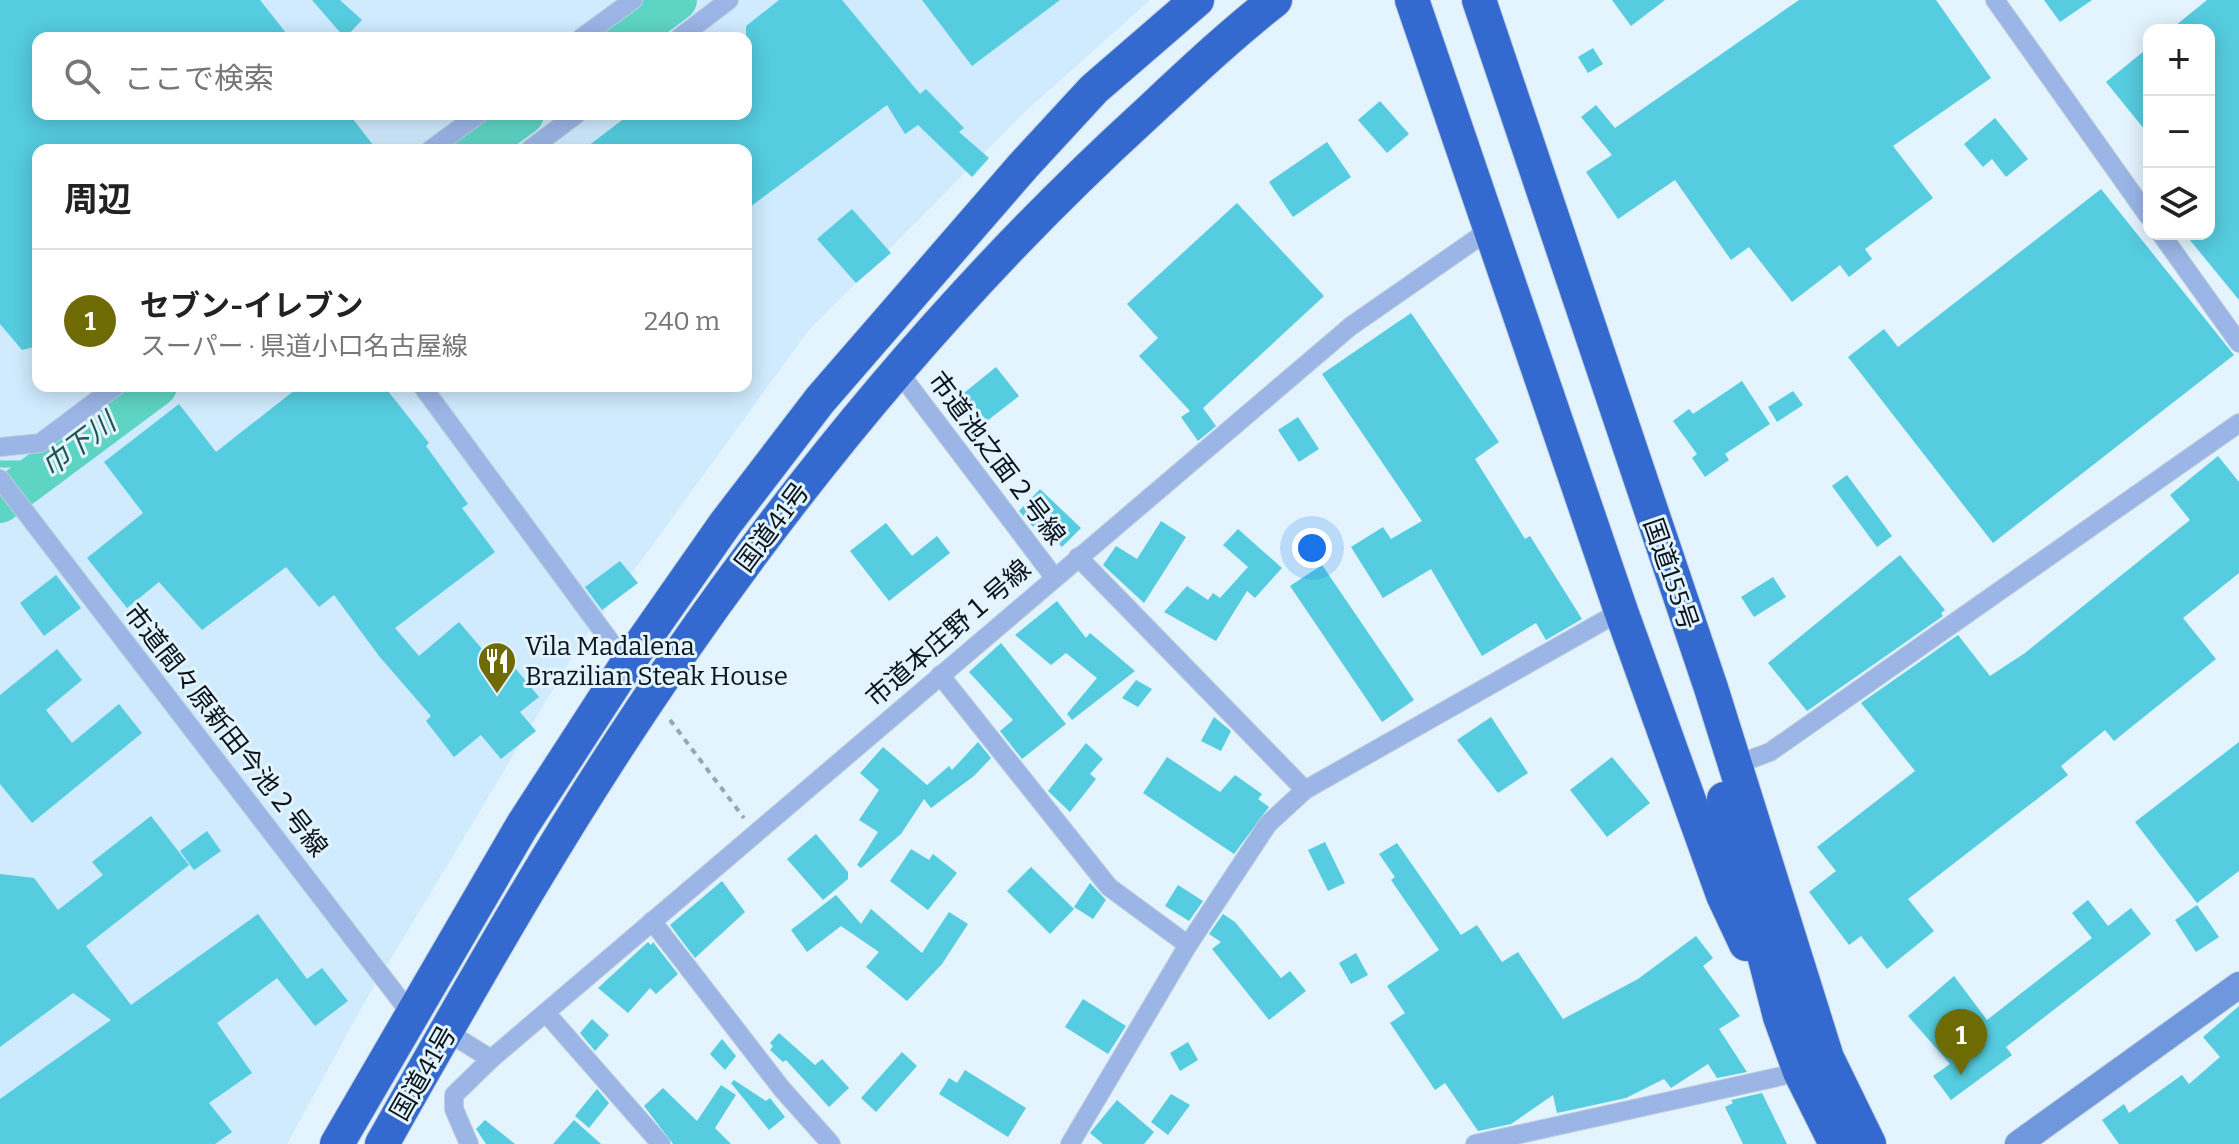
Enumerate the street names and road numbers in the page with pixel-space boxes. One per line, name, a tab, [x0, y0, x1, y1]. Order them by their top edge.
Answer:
street label: 市道池之面２号線	[922, 366, 1072, 551]
street label: 国道41号	[729, 477, 816, 578]
street label: 国道155号	[1637, 514, 1704, 634]
street label: 市道本庄野１号線	[860, 553, 1037, 713]
street label: 市道間々原新田今池２号線	[117, 598, 334, 863]
street label: 国道41号	[384, 1021, 463, 1126]

